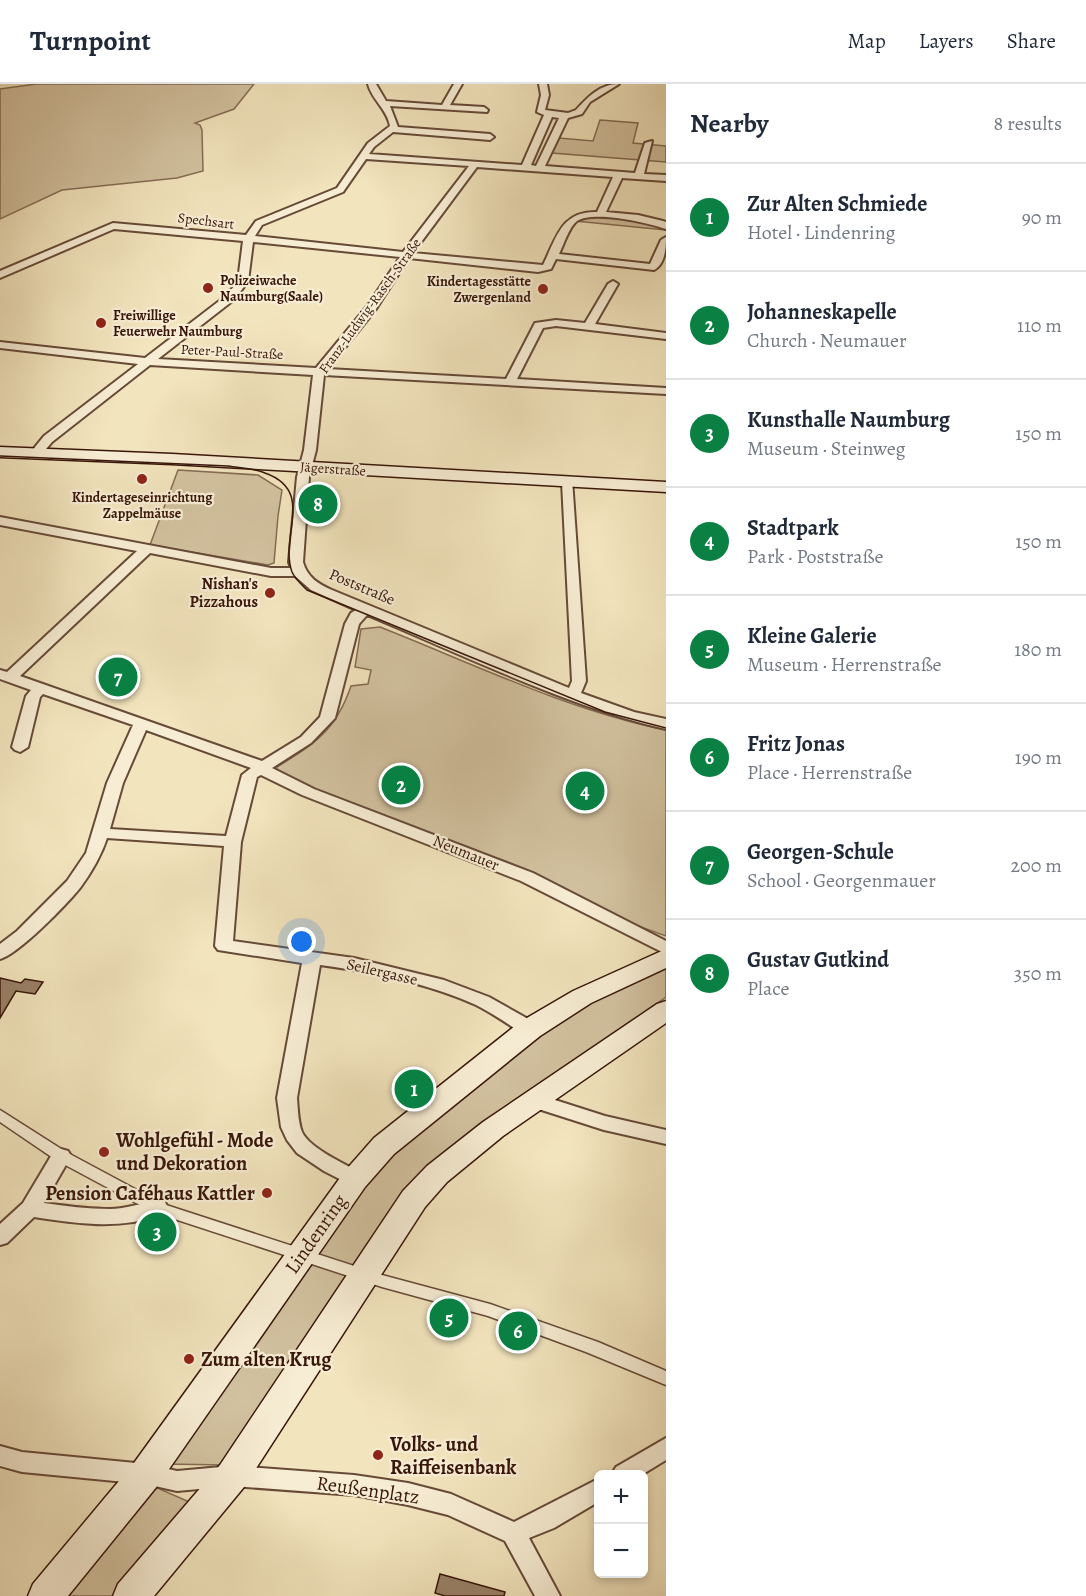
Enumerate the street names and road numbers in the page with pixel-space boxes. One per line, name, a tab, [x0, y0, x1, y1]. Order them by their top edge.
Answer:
street label: Spechsart	[177, 208, 236, 234]
street label: Franz-Ludwig-Rasch-Straße	[314, 234, 426, 378]
street label: Peter-Paul-Straße	[180, 340, 284, 364]
street label: Jägerstraße	[299, 457, 367, 481]
street label: Poststraße	[326, 563, 398, 611]
street label: Neumauer	[430, 830, 502, 876]
street label: Seilergasse	[344, 953, 420, 991]
street label: Lindenring	[279, 1189, 353, 1279]
street label: Reußenplatz	[315, 1469, 421, 1511]

